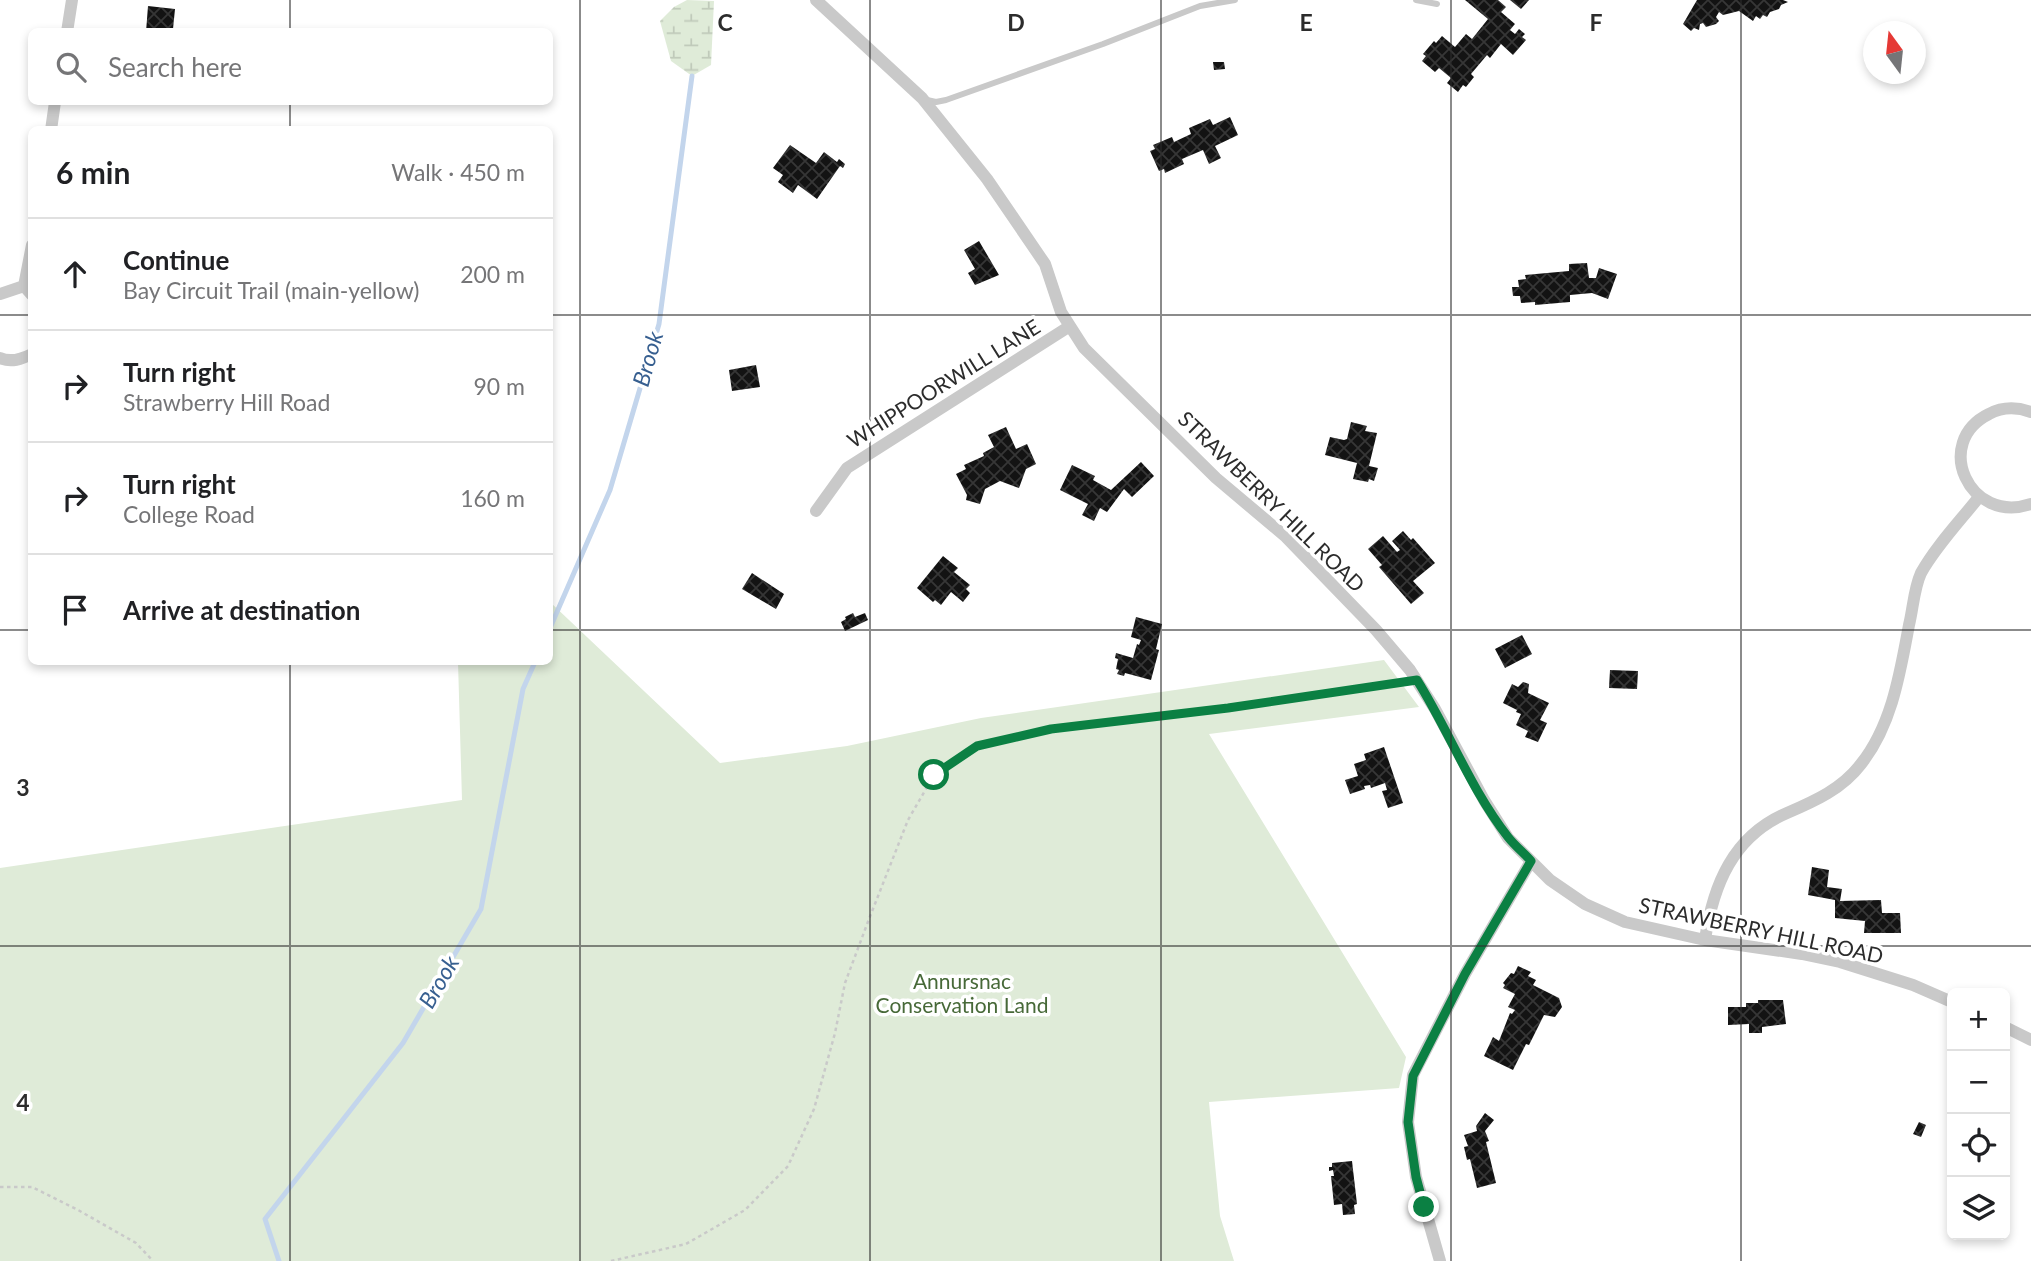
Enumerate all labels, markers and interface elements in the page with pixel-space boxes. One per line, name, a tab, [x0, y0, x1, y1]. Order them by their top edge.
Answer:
text: C	[717, 8, 733, 36]
text: D	[1007, 8, 1025, 36]
text: E	[1299, 8, 1313, 36]
text: F	[1589, 8, 1603, 36]
north arrow	[1863, 21, 1926, 84]
search box	[28, 28, 553, 105]
icon: search	[52, 48, 90, 86]
text: Search here	[108, 51, 242, 83]
text: 6 min	[56, 154, 130, 190]
text: Walk · 450 m	[391, 158, 525, 186]
text: Continue	[123, 244, 229, 276]
icon: ahead	[56, 255, 94, 293]
text: 200 m	[460, 260, 525, 288]
text: Bay Circuit Trail (main-yellow)	[123, 276, 419, 304]
street label: WHIPPOORWILL LANE	[842, 313, 1044, 452]
water label: Brook	[626, 327, 668, 389]
text: Turn right	[123, 356, 236, 388]
icon: right	[56, 367, 94, 405]
text: 90 m	[474, 372, 525, 400]
text: Strawberry Hill Road	[123, 388, 330, 416]
street label: STRAWBERRY HILL ROAD	[1174, 405, 1370, 596]
text: Turn right	[123, 468, 236, 500]
icon: right	[56, 479, 94, 517]
text: 160 m	[460, 484, 525, 512]
text: College Road	[123, 500, 255, 528]
icon: arrive	[56, 591, 94, 629]
text: Arrive at destination	[123, 594, 360, 626]
route start	[918, 759, 949, 790]
text: 3	[16, 773, 30, 801]
street label: STRAWBERRY HILL ROAD	[1637, 891, 1886, 968]
water label: Brook	[412, 949, 465, 1013]
park label: Annursnac Conservation Land	[876, 968, 1048, 1017]
map controls	[1947, 988, 2010, 1240]
button: +	[1947, 988, 2010, 1051]
button: −	[1947, 1051, 2010, 1114]
text: 4	[16, 1088, 30, 1116]
button: locate	[1947, 1114, 2010, 1177]
button: layers	[1947, 1177, 2010, 1240]
route end	[1408, 1191, 1439, 1222]

